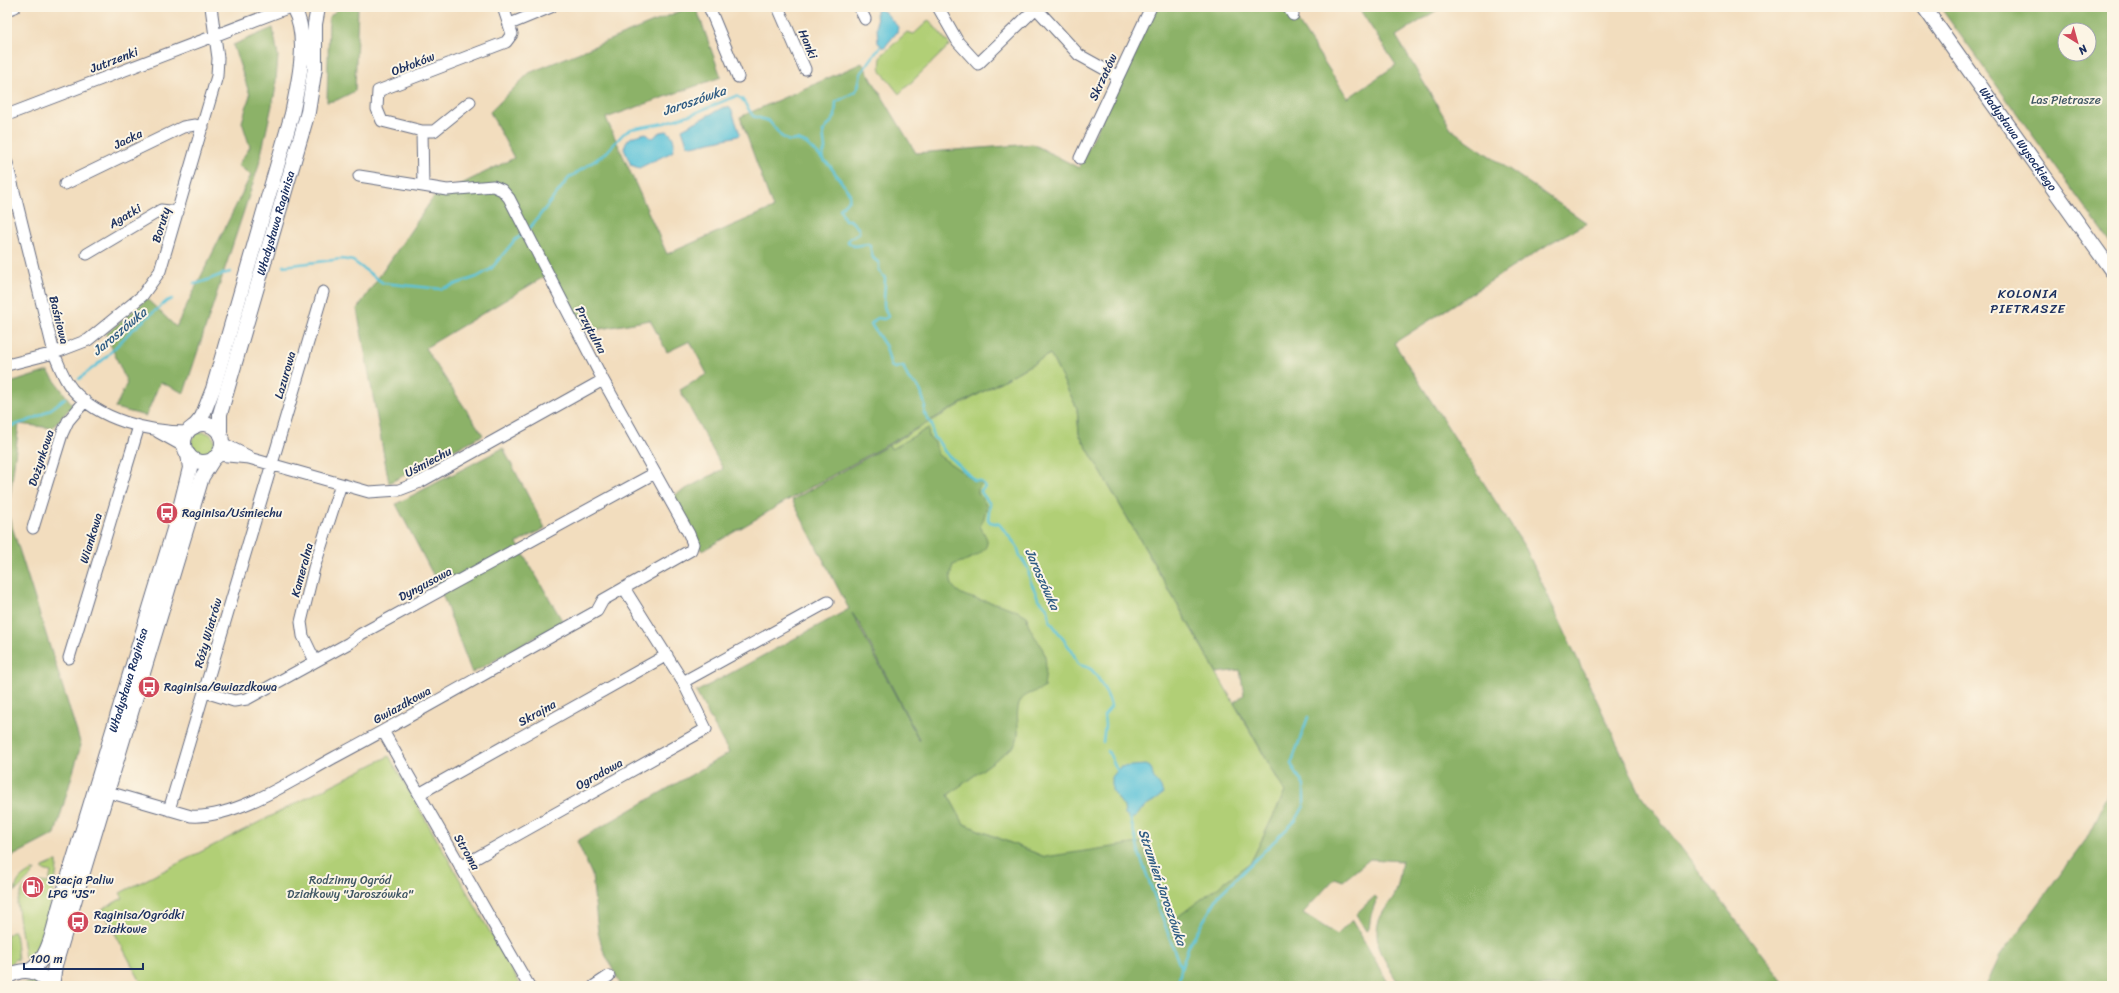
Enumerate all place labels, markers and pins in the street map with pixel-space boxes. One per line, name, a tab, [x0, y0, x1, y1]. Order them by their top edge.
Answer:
bus stop icon: Raginisa/Uśmiechu	[154, 500, 180, 526]
place label: Raginisa/Uśmiechu	[182, 502, 283, 524]
bus stop icon: Raginisa/Gwiazdkowa	[136, 674, 162, 700]
place label: Raginisa/Gwiazdkowa	[164, 676, 277, 698]
place label: Stacja Paliw LPG "JS"	[48, 869, 114, 905]
fuel station icon: Stacja Paliw LPG "JS"	[20, 874, 46, 900]
place label: Raginisa/Ogródki Działkowe	[94, 904, 185, 940]
bus stop icon: Raginisa/Ogródki Działkowe	[65, 909, 91, 935]

